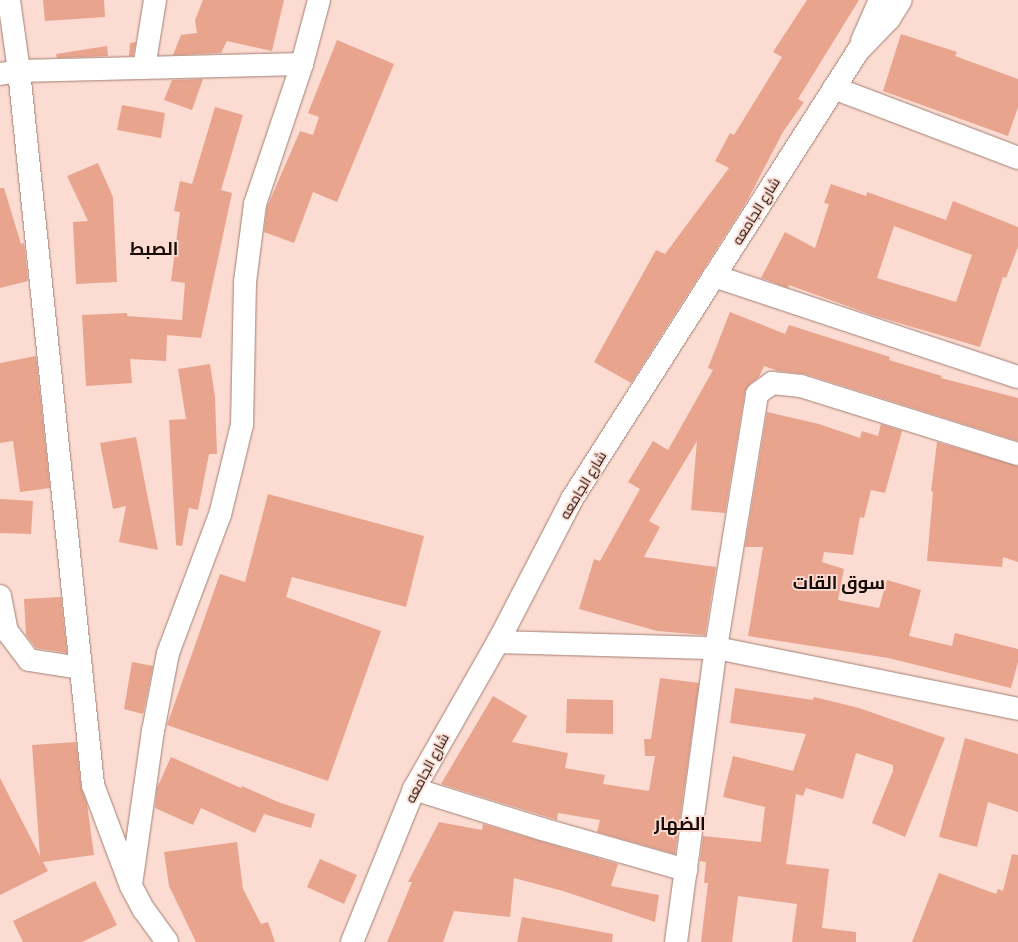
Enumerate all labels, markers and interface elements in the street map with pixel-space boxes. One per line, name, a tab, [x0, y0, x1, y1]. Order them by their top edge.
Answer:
street label: شارع الجامعه	[729, 174, 783, 248]
district label: الصبط	[130, 238, 178, 260]
street label: شارع الجامعه	[556, 448, 610, 522]
district label: سوق القات	[793, 572, 885, 594]
street label: شارع الجامعه	[402, 730, 452, 806]
district label: الضهار	[654, 813, 706, 835]

